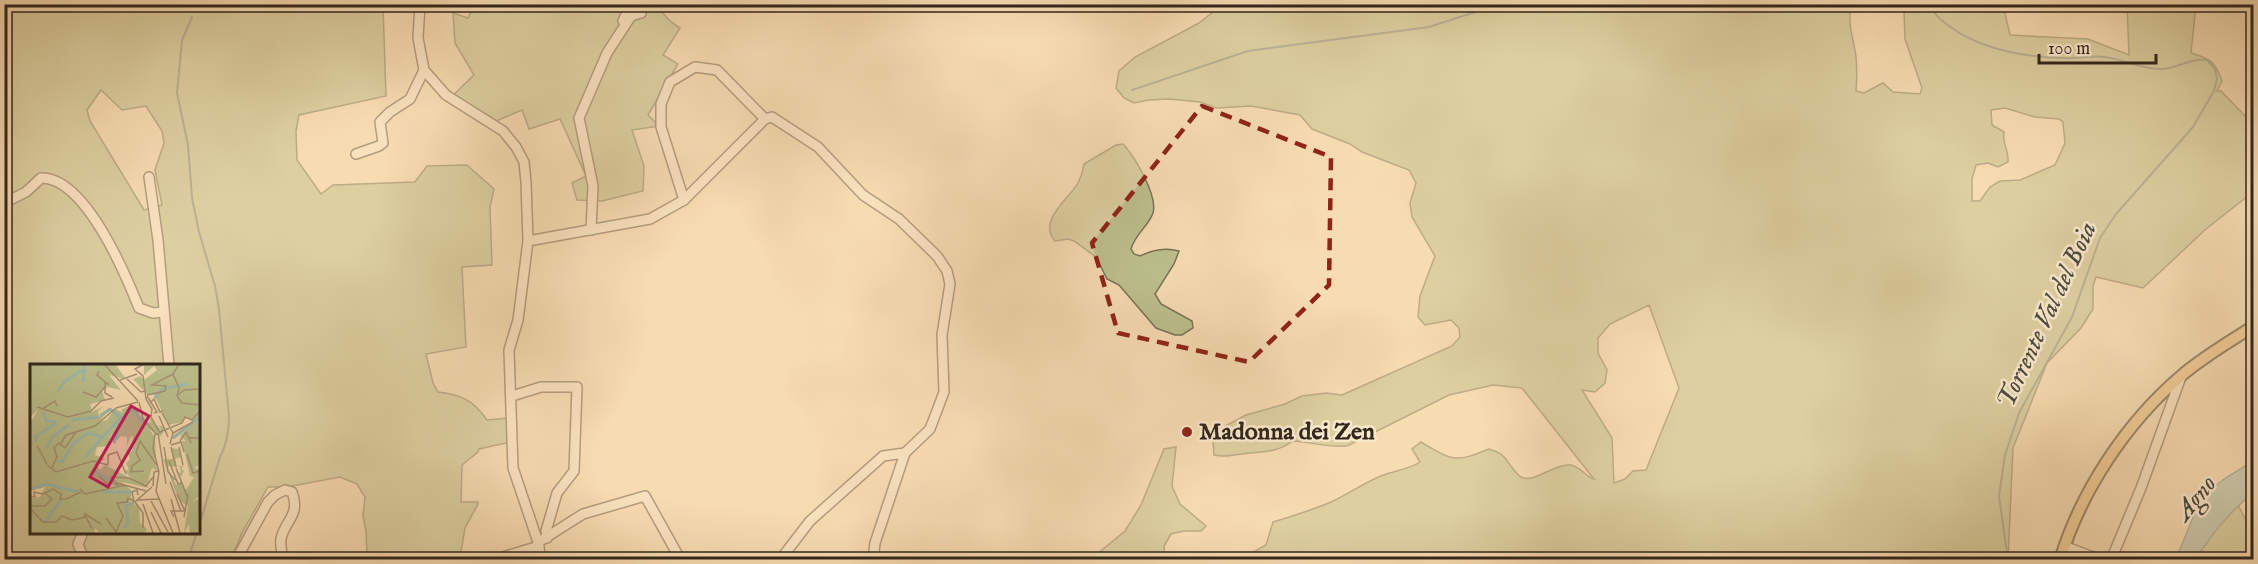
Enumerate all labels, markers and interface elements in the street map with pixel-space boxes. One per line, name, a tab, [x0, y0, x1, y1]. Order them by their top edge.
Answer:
scale bar	[2039, 27, 2156, 65]
text: 100 m	[2048, 38, 2090, 61]
water label: Torrente Val del Boia	[1989, 217, 2105, 413]
inset map	[30, 364, 200, 534]
place label: Madonna dei Zen	[1199, 417, 1375, 448]
marker: Madonna dei Zen	[1180, 425, 1194, 439]
water label: Agno	[2166, 469, 2225, 530]

